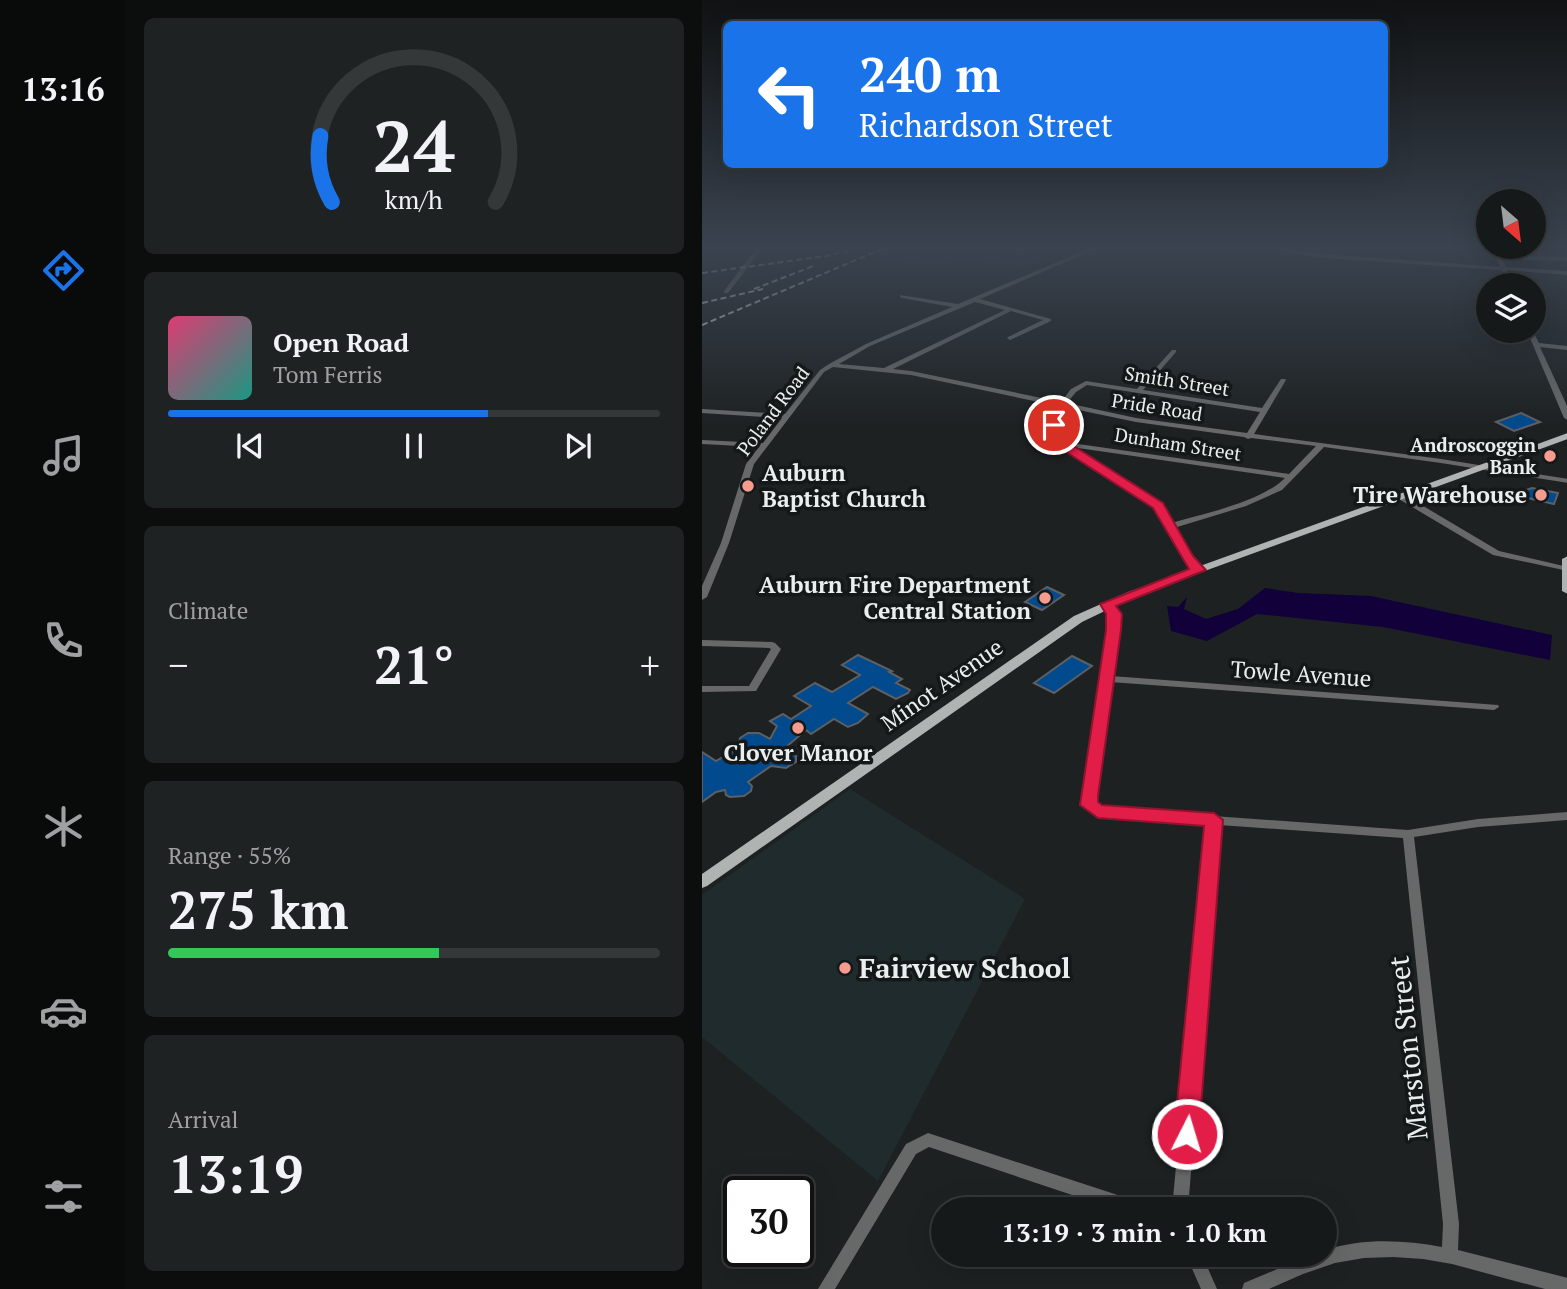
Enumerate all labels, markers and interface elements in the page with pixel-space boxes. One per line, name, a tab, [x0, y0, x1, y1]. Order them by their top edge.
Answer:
text: 240 m	[859, 41, 1001, 106]
icon: left	[744, 49, 835, 140]
text: 13:16	[21, 68, 105, 110]
text: 24	[373, 96, 455, 193]
text: Richardson Street	[859, 104, 1113, 146]
text: km/h	[385, 183, 443, 216]
north arrow	[1476, 189, 1546, 259]
map controls	[1476, 189, 1546, 343]
icon: directions	[39, 246, 88, 295]
button: layers	[1476, 273, 1546, 343]
text: Open Road	[273, 325, 409, 359]
text: Tom Ferris	[273, 359, 383, 390]
street label: Smith Street	[1123, 360, 1231, 401]
street label: Poland Road	[731, 361, 815, 460]
street label: Pride Road	[1110, 387, 1205, 426]
pin	[1024, 395, 1084, 455]
icon: arrive	[1035, 406, 1073, 444]
street label: Dunham Street	[1113, 421, 1243, 466]
icon: previous	[231, 427, 269, 465]
icon: pause	[395, 427, 433, 465]
icon: next	[559, 427, 597, 465]
icon: music	[39, 431, 88, 480]
place label: Androscoggin Bank	[1410, 432, 1537, 479]
marker: Androscoggin Bank	[1542, 448, 1558, 464]
place label: Auburn Baptist Church	[762, 457, 926, 514]
marker: Auburn Baptist Church	[740, 478, 756, 494]
place label: Tire Warehouse	[1353, 479, 1527, 510]
marker: Tire Warehouse	[1533, 487, 1549, 503]
place label: Auburn Fire Department Central Station	[759, 569, 1031, 626]
marker: Auburn Fire Department Central Station	[1037, 590, 1053, 606]
text: Climate	[168, 595, 248, 626]
icon: phone	[39, 616, 88, 665]
text: 21°	[374, 630, 454, 699]
street label: Minot Avenue	[875, 631, 1009, 738]
text: −	[168, 640, 188, 690]
text: +	[640, 640, 660, 690]
street label: Towle Avenue	[1230, 653, 1372, 694]
marker: Clover Manor	[790, 720, 806, 736]
place label: Clover Manor	[723, 737, 873, 768]
icon: climate	[39, 802, 88, 851]
text: Range · 55%	[168, 840, 291, 871]
text: 275 km	[168, 875, 349, 944]
place label: Fairview School	[859, 949, 1071, 986]
street label: Marston Street	[1379, 953, 1436, 1142]
marker: Fairview School	[837, 960, 853, 976]
icon: car	[39, 987, 88, 1036]
position arrow	[1150, 1097, 1224, 1171]
text: Arrival	[168, 1104, 239, 1135]
text: 13:19	[168, 1139, 303, 1208]
icon: filters	[39, 1172, 88, 1221]
speed limit sign: 30	[723, 1176, 814, 1267]
text: 13:19 · 3 min · 1.0 km	[1001, 1215, 1267, 1249]

